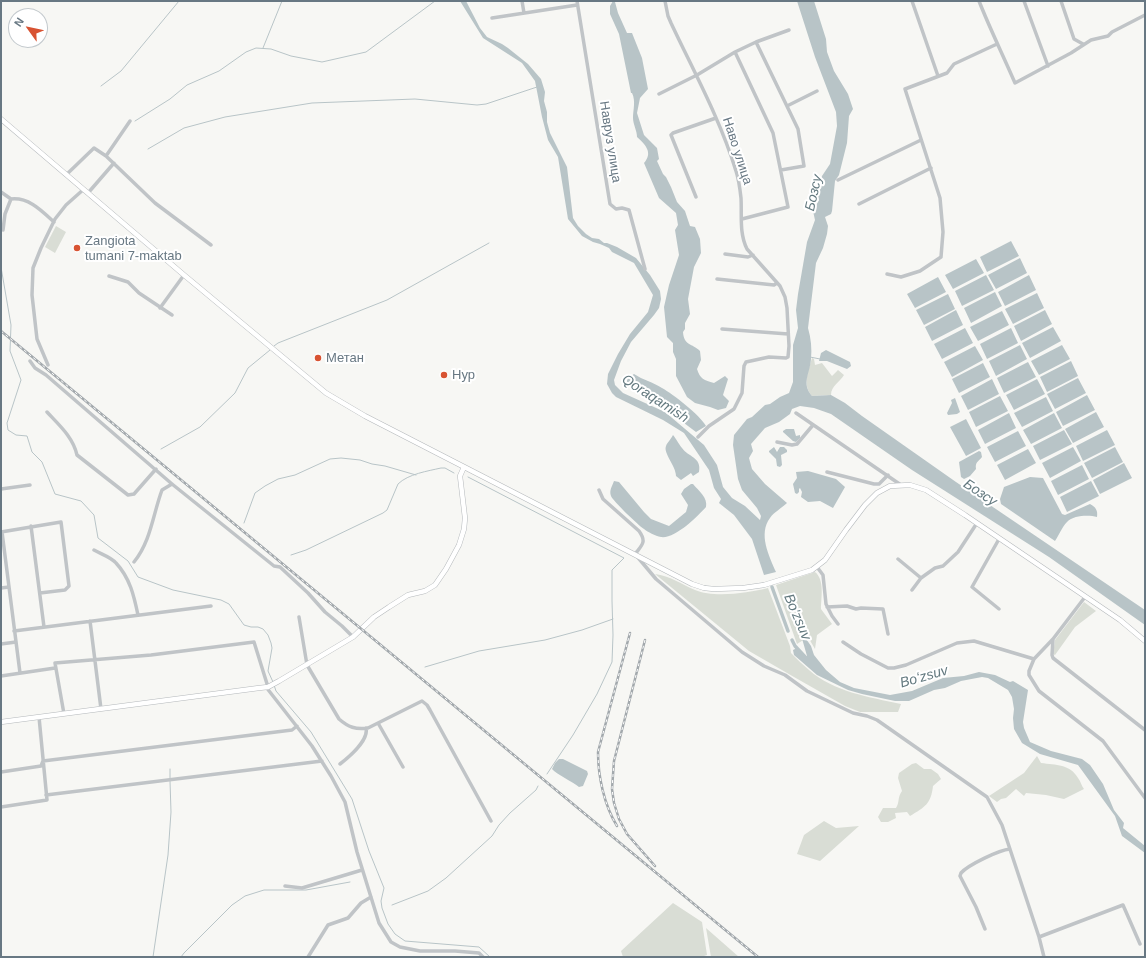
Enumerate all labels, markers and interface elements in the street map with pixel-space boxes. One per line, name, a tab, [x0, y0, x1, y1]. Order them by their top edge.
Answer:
north arrow	[8, 8, 48, 48]
text: N	[12, 15, 26, 29]
street label: Навруз улица	[596, 100, 624, 184]
street label: Наво улица	[719, 115, 755, 187]
water label: Бозсу	[802, 173, 826, 213]
place label: Zangiota tumani 7-maktab	[85, 233, 182, 264]
marker: Zangiota tumani 7-maktab	[72, 243, 82, 253]
place label: Метан	[326, 350, 364, 366]
marker: Метан	[313, 353, 323, 363]
place label: Нур	[452, 367, 475, 383]
marker: Нур	[439, 370, 449, 380]
water label: Qoraqamish	[618, 371, 692, 427]
water label: Бозсу	[960, 476, 1000, 510]
water label: Bo'zsuv	[780, 591, 814, 643]
water label: Boʻzsuv	[898, 662, 950, 692]

